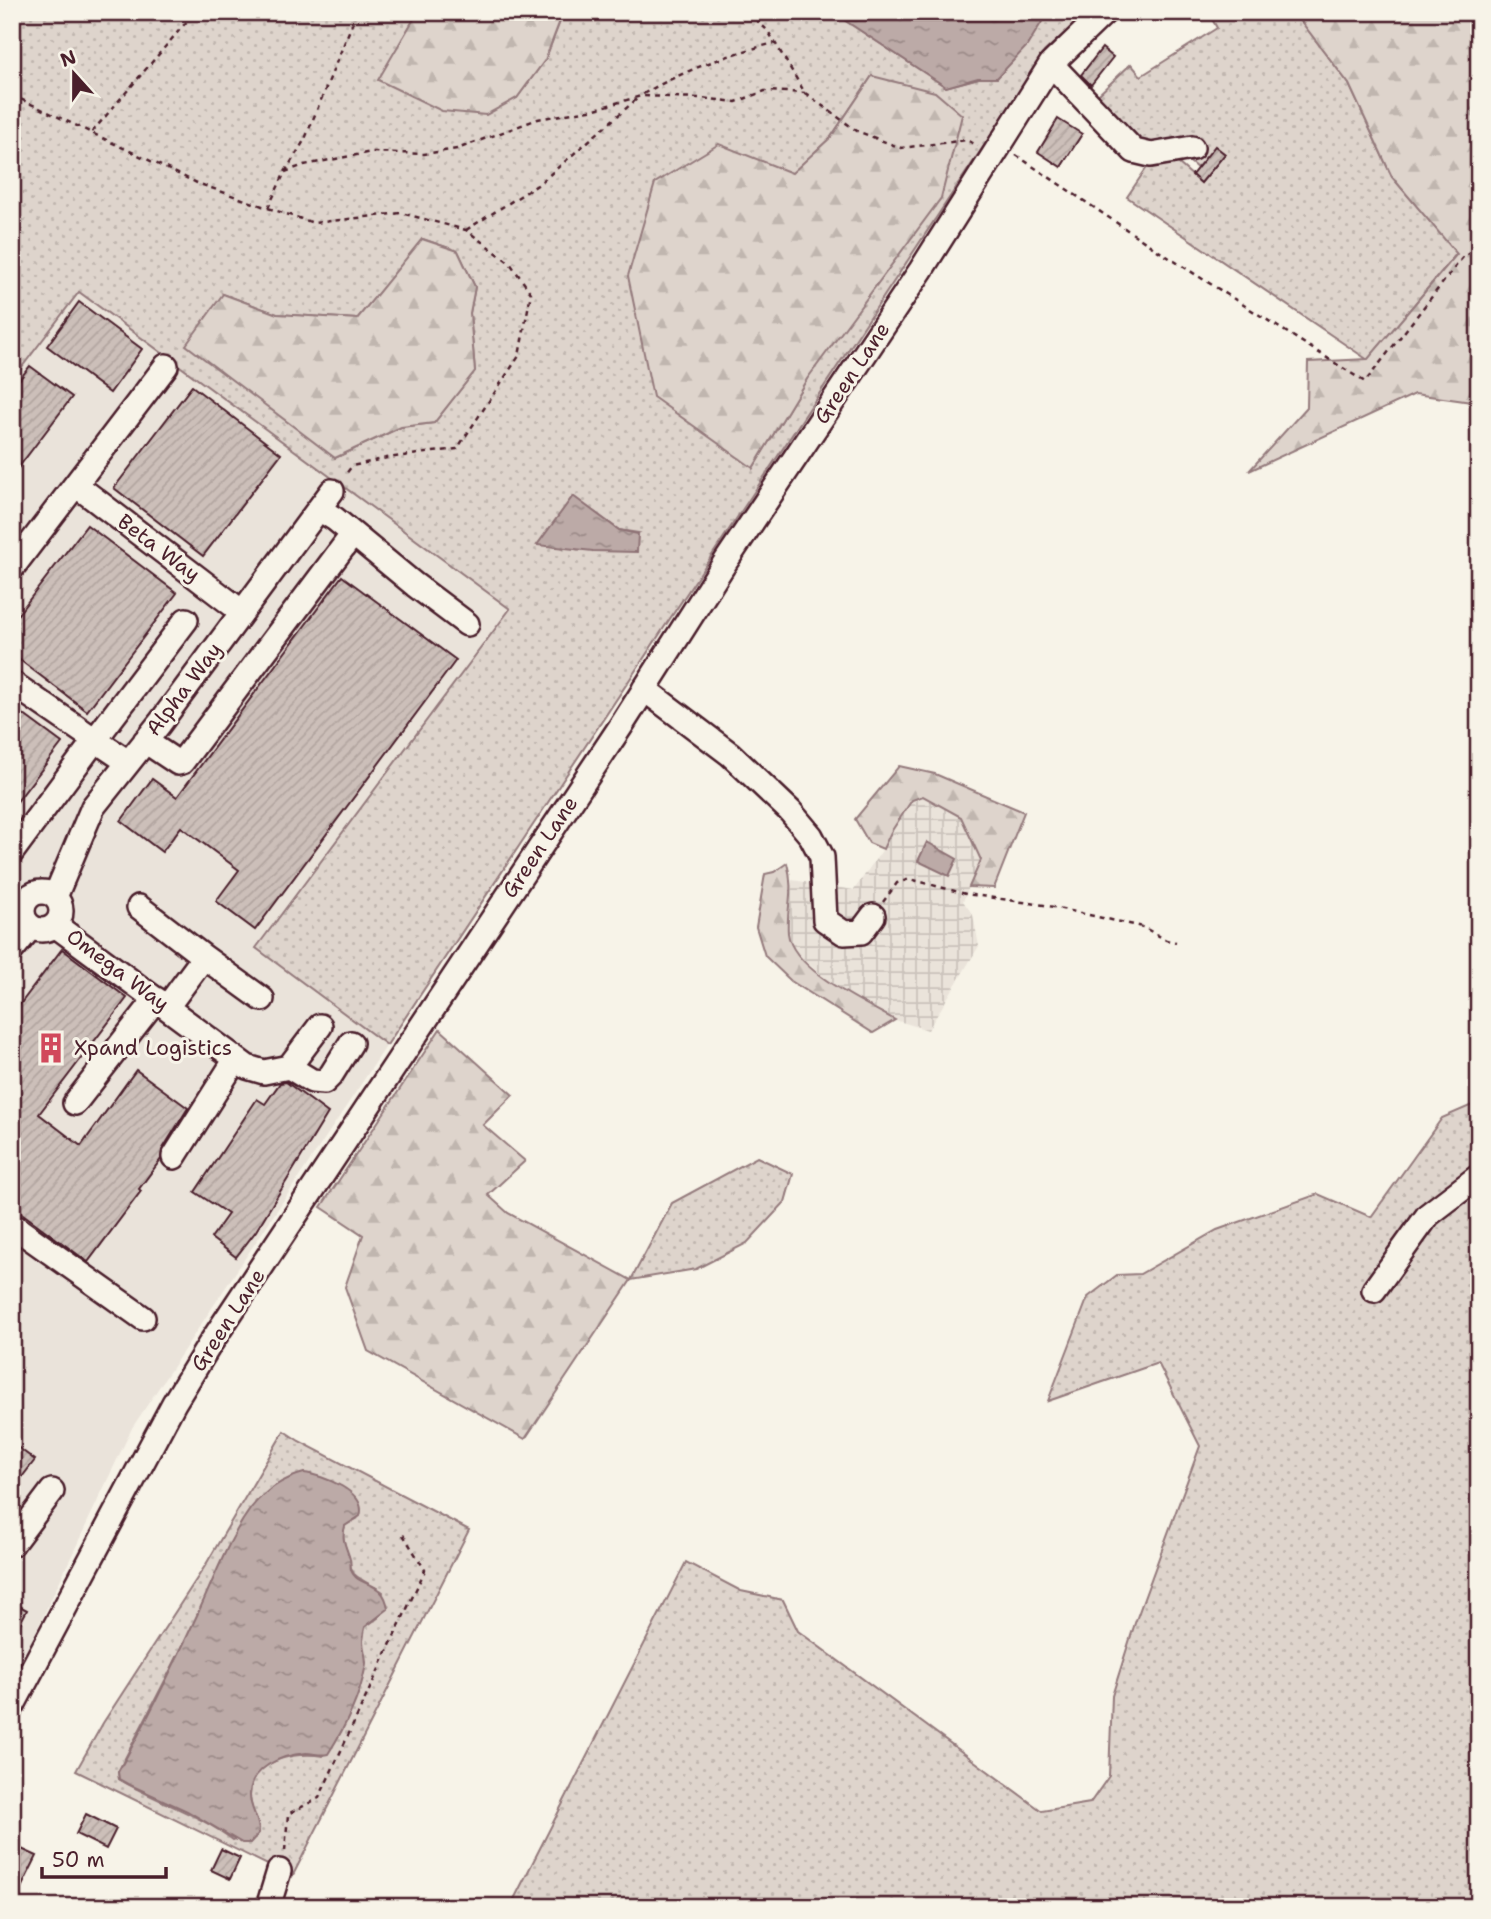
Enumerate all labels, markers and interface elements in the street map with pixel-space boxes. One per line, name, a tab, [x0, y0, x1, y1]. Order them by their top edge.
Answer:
north arrow	[38, 38, 108, 108]
text: N	[57, 44, 80, 73]
street label: Green Lane	[808, 317, 896, 429]
street label: Beta Way	[112, 508, 206, 588]
street label: Alpha Way	[140, 636, 228, 742]
street label: Green Lane	[496, 791, 584, 903]
street label: Omega Way	[61, 922, 175, 1018]
building icon: Xpand Logistics	[34, 1031, 68, 1065]
place label: Xpand Logistics	[74, 1034, 232, 1062]
street label: Green Lane	[184, 1263, 272, 1377]
scale bar	[42, 1835, 166, 1879]
text: 50 m	[52, 1846, 105, 1874]

